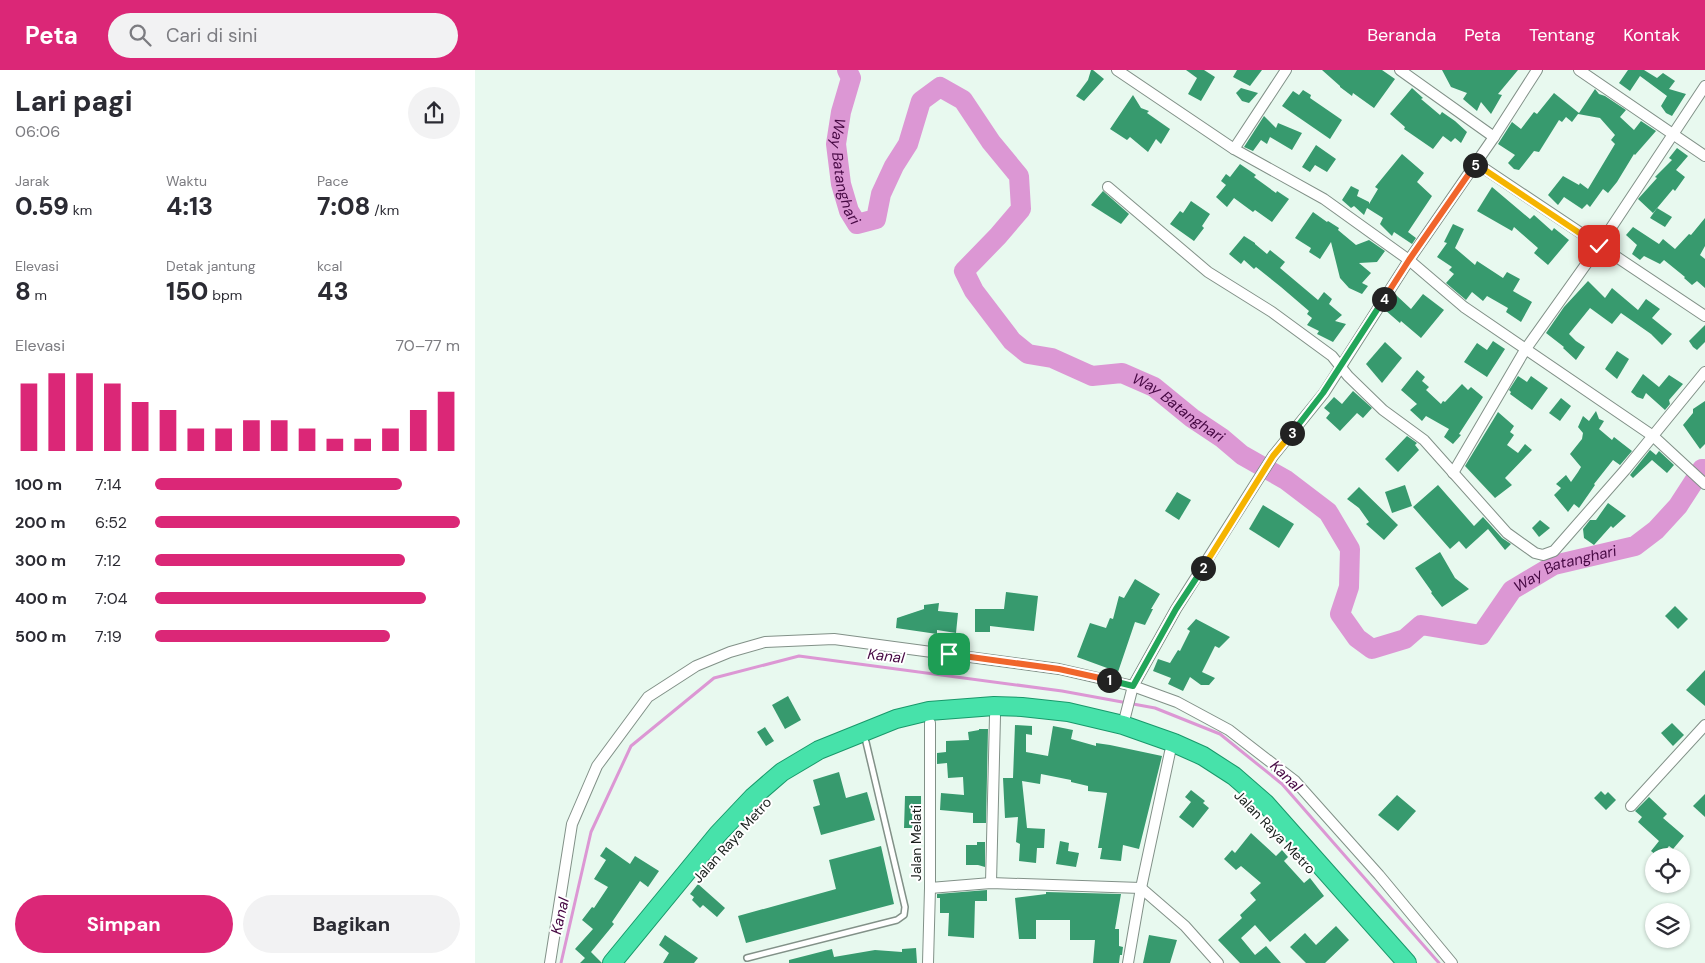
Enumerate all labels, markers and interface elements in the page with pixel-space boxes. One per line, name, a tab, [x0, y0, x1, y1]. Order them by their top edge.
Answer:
search box	[108, 13, 458, 58]
text: Peta	[25, 20, 78, 51]
icon: search	[126, 21, 154, 49]
text: Cari di sini	[166, 23, 258, 48]
text: Beranda	[1367, 23, 1436, 47]
text: Peta	[1464, 23, 1501, 47]
text: Tentang	[1529, 23, 1595, 47]
text: Kontak	[1623, 23, 1680, 47]
text: Lari pagi	[15, 83, 133, 120]
button: share	[408, 87, 460, 139]
water label: Way Batanghari	[825, 116, 865, 229]
text: 06:06	[15, 121, 60, 142]
pin: 5	[1463, 152, 1487, 178]
text: 5	[1471, 156, 1480, 174]
text: Jarak	[15, 172, 49, 190]
text: Waktu	[166, 172, 207, 190]
text: Pace	[317, 172, 348, 190]
text: 0.59	[15, 190, 69, 223]
text: 4:13	[166, 190, 213, 223]
text: 7:08	[317, 190, 370, 223]
text: km	[69, 201, 92, 219]
text: /km	[370, 201, 399, 219]
pin	[1578, 225, 1620, 267]
icon: check	[1585, 232, 1613, 260]
text: Elevasi	[15, 257, 59, 275]
text: Detak jantung	[166, 257, 256, 275]
text: kcal	[317, 257, 342, 275]
text: 8	[15, 275, 31, 308]
text: 150	[166, 275, 208, 308]
text: 43	[317, 275, 348, 308]
text: m	[31, 286, 47, 304]
text: bpm	[208, 286, 242, 304]
pin: 4	[1371, 286, 1397, 312]
text: 4	[1380, 290, 1389, 308]
text: Elevasi	[15, 335, 65, 356]
text: 70–77 m	[395, 335, 460, 356]
water label: Way Batanghari	[1129, 369, 1229, 447]
pin: 3	[1279, 420, 1305, 446]
text: 3	[1288, 424, 1297, 442]
text: 100 m	[15, 474, 62, 495]
text: 7:14	[95, 474, 121, 495]
text: 200 m	[15, 512, 66, 533]
text: 6:52	[95, 512, 127, 533]
water label: Way Batanghari	[1510, 541, 1619, 597]
text: 300 m	[15, 550, 66, 571]
text: 7:12	[95, 550, 121, 571]
pin: 2	[1191, 556, 1215, 580]
text: 2	[1199, 559, 1208, 577]
text: 400 m	[15, 588, 67, 609]
text: 7:04	[95, 588, 127, 609]
text: 500 m	[15, 626, 66, 647]
text: 7:19	[95, 626, 122, 647]
pin	[928, 633, 970, 675]
icon: arrive	[935, 640, 963, 668]
water label: Kanal	[866, 644, 906, 668]
pin: 1	[1097, 668, 1121, 692]
text: 1	[1107, 671, 1112, 689]
water label: Kanal	[1266, 756, 1307, 796]
street label: Jalan Raya Metro	[1230, 786, 1320, 878]
street label: Jalan Raya Metro	[689, 793, 775, 887]
street label: Jalan Melati	[907, 805, 925, 881]
map controls	[1645, 848, 1690, 948]
button: locate	[1645, 848, 1690, 893]
button: Simpan	[15, 895, 233, 953]
button: Bagikan	[243, 895, 460, 953]
water label: Kanal	[546, 895, 574, 936]
button: layers	[1645, 903, 1690, 948]

